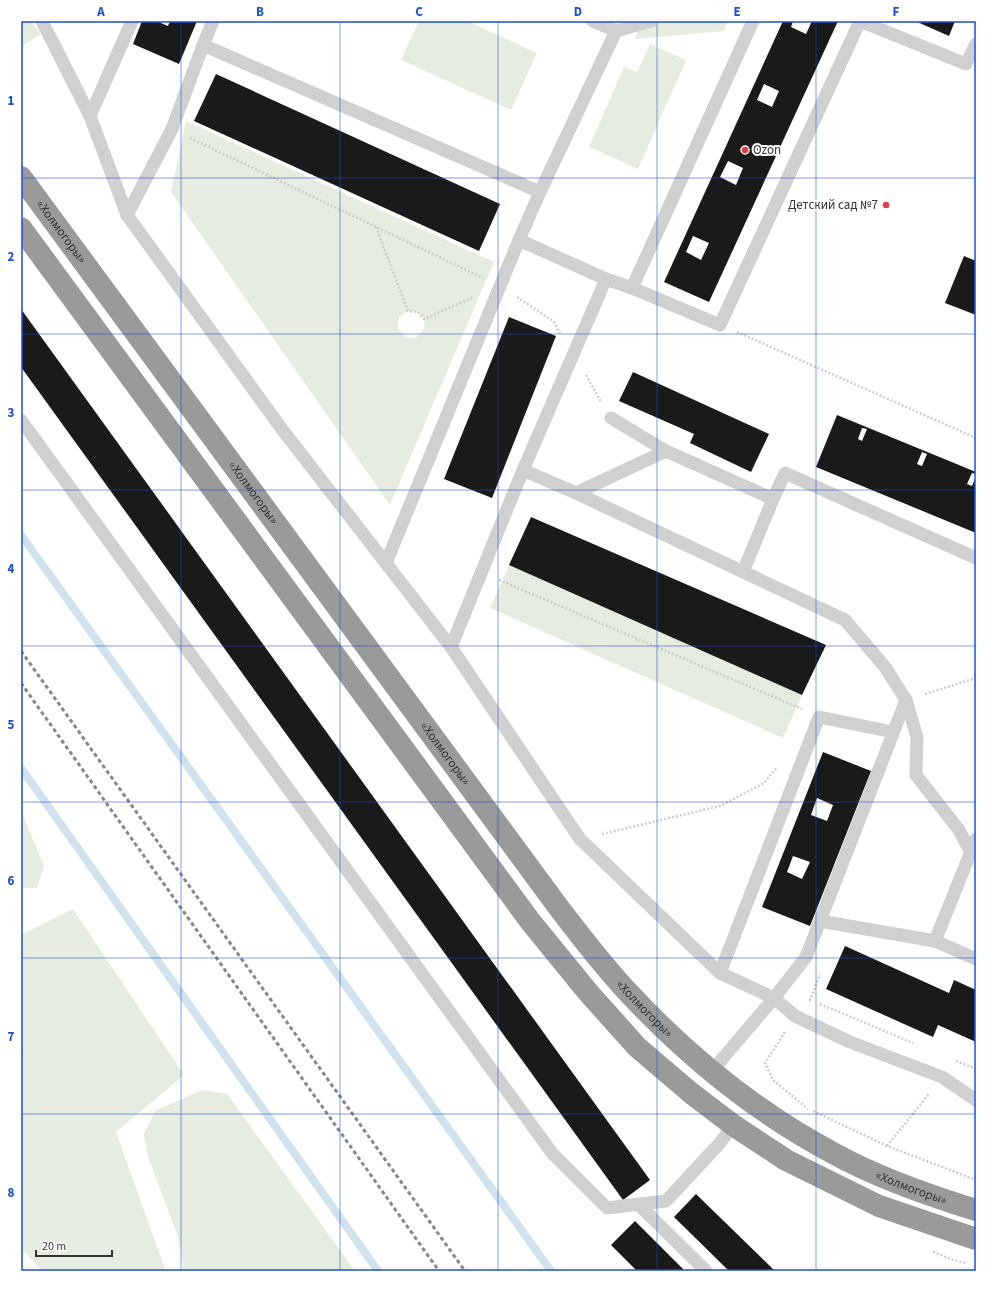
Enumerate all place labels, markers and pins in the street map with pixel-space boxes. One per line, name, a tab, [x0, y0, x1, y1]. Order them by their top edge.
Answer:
place label: Ozon	[753, 141, 781, 159]
marker: Ozon	[740, 145, 750, 155]
place label: Детский сад №7	[788, 196, 878, 214]
marker: Детский сад №7	[881, 200, 891, 210]

